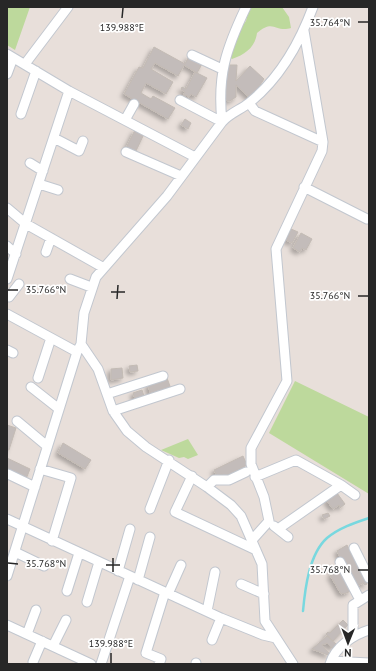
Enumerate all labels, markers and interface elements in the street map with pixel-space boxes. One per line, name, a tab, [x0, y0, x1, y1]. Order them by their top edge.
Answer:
text: 35.764°N	[310, 16, 350, 29]
text: 139.988°E	[100, 21, 144, 34]
text: 35.766°N	[26, 283, 66, 296]
text: 35.766°N	[310, 289, 350, 302]
text: 35.768°N	[26, 557, 66, 570]
text: 35.768°N	[310, 563, 350, 576]
north arrow	[328, 623, 368, 663]
text: 139.988°E	[89, 637, 133, 650]
text: N	[344, 646, 352, 660]

